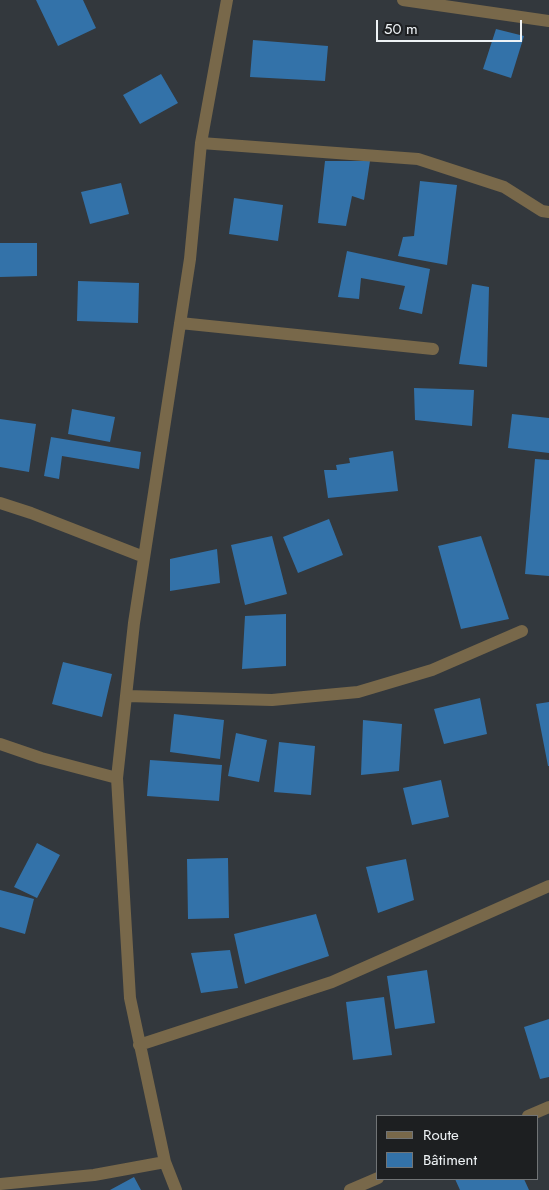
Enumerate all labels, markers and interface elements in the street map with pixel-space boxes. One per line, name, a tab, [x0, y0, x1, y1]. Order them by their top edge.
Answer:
scale bar	[379, 10, 525, 42]
text: 50 m	[384, 18, 418, 40]
legend	[376, 1115, 539, 1180]
text: Route	[423, 1124, 459, 1146]
text: Bâtiment	[423, 1149, 477, 1171]

